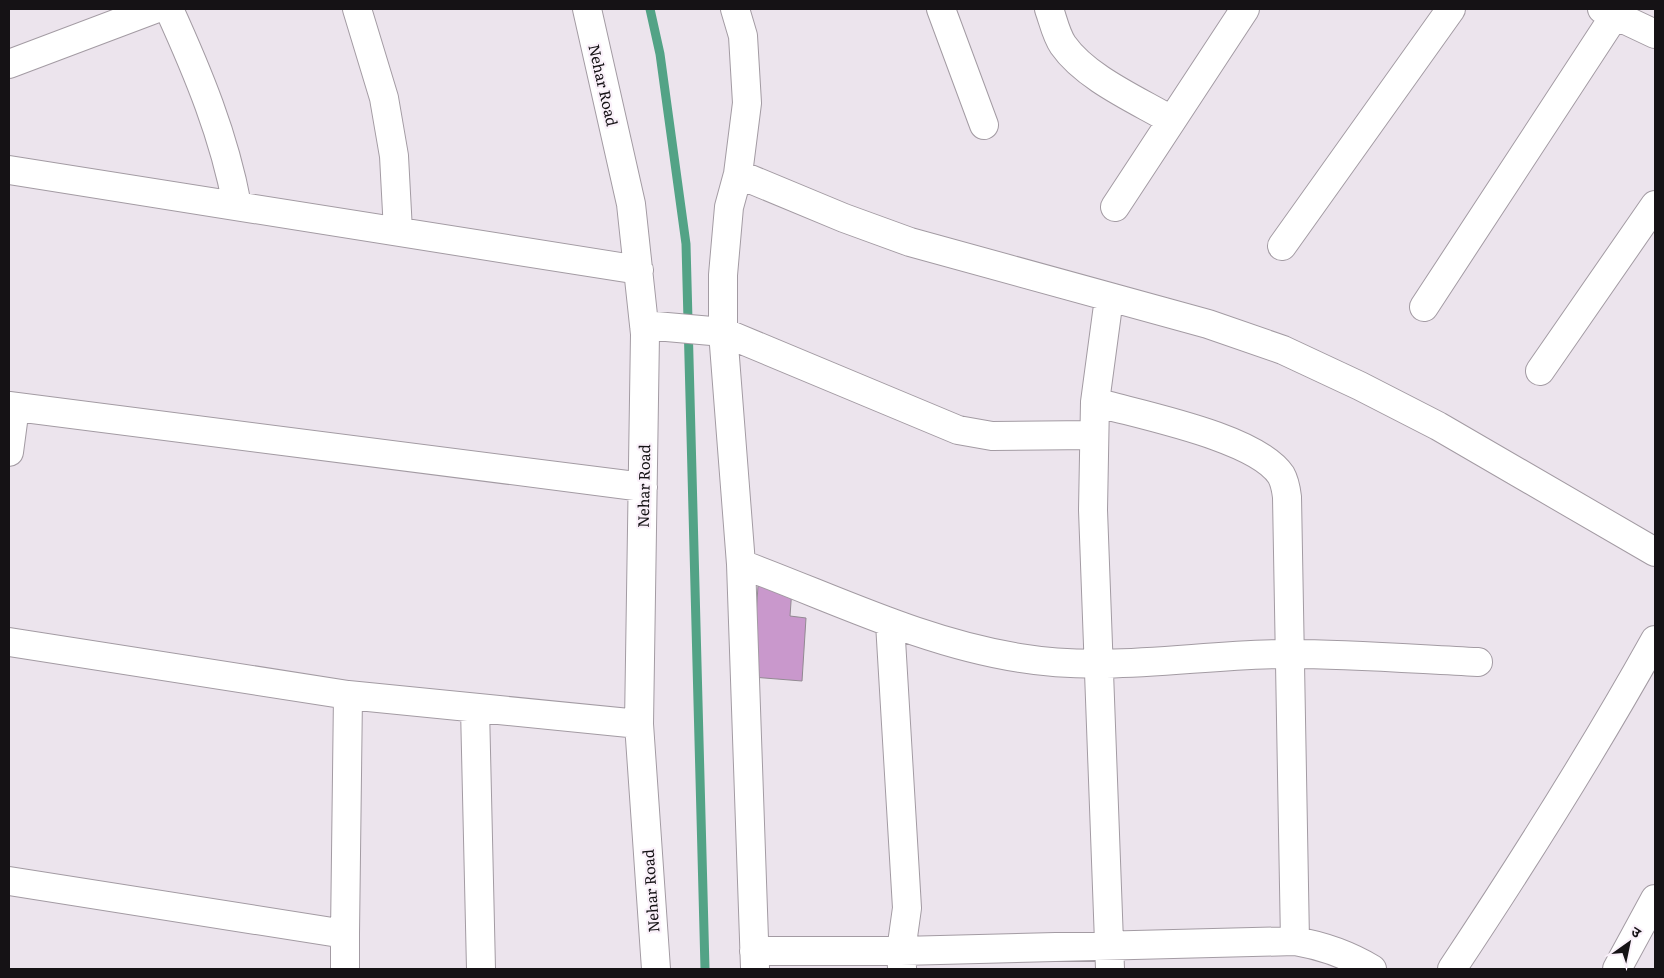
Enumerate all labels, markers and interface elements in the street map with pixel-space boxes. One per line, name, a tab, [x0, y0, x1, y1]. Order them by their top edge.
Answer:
street label: Nehar Road	[583, 42, 625, 128]
street label: Nehar Road	[631, 444, 655, 528]
street label: Nehar Road	[636, 848, 664, 934]
north arrow	[1604, 918, 1654, 968]
text: उ	[1628, 921, 1646, 942]

